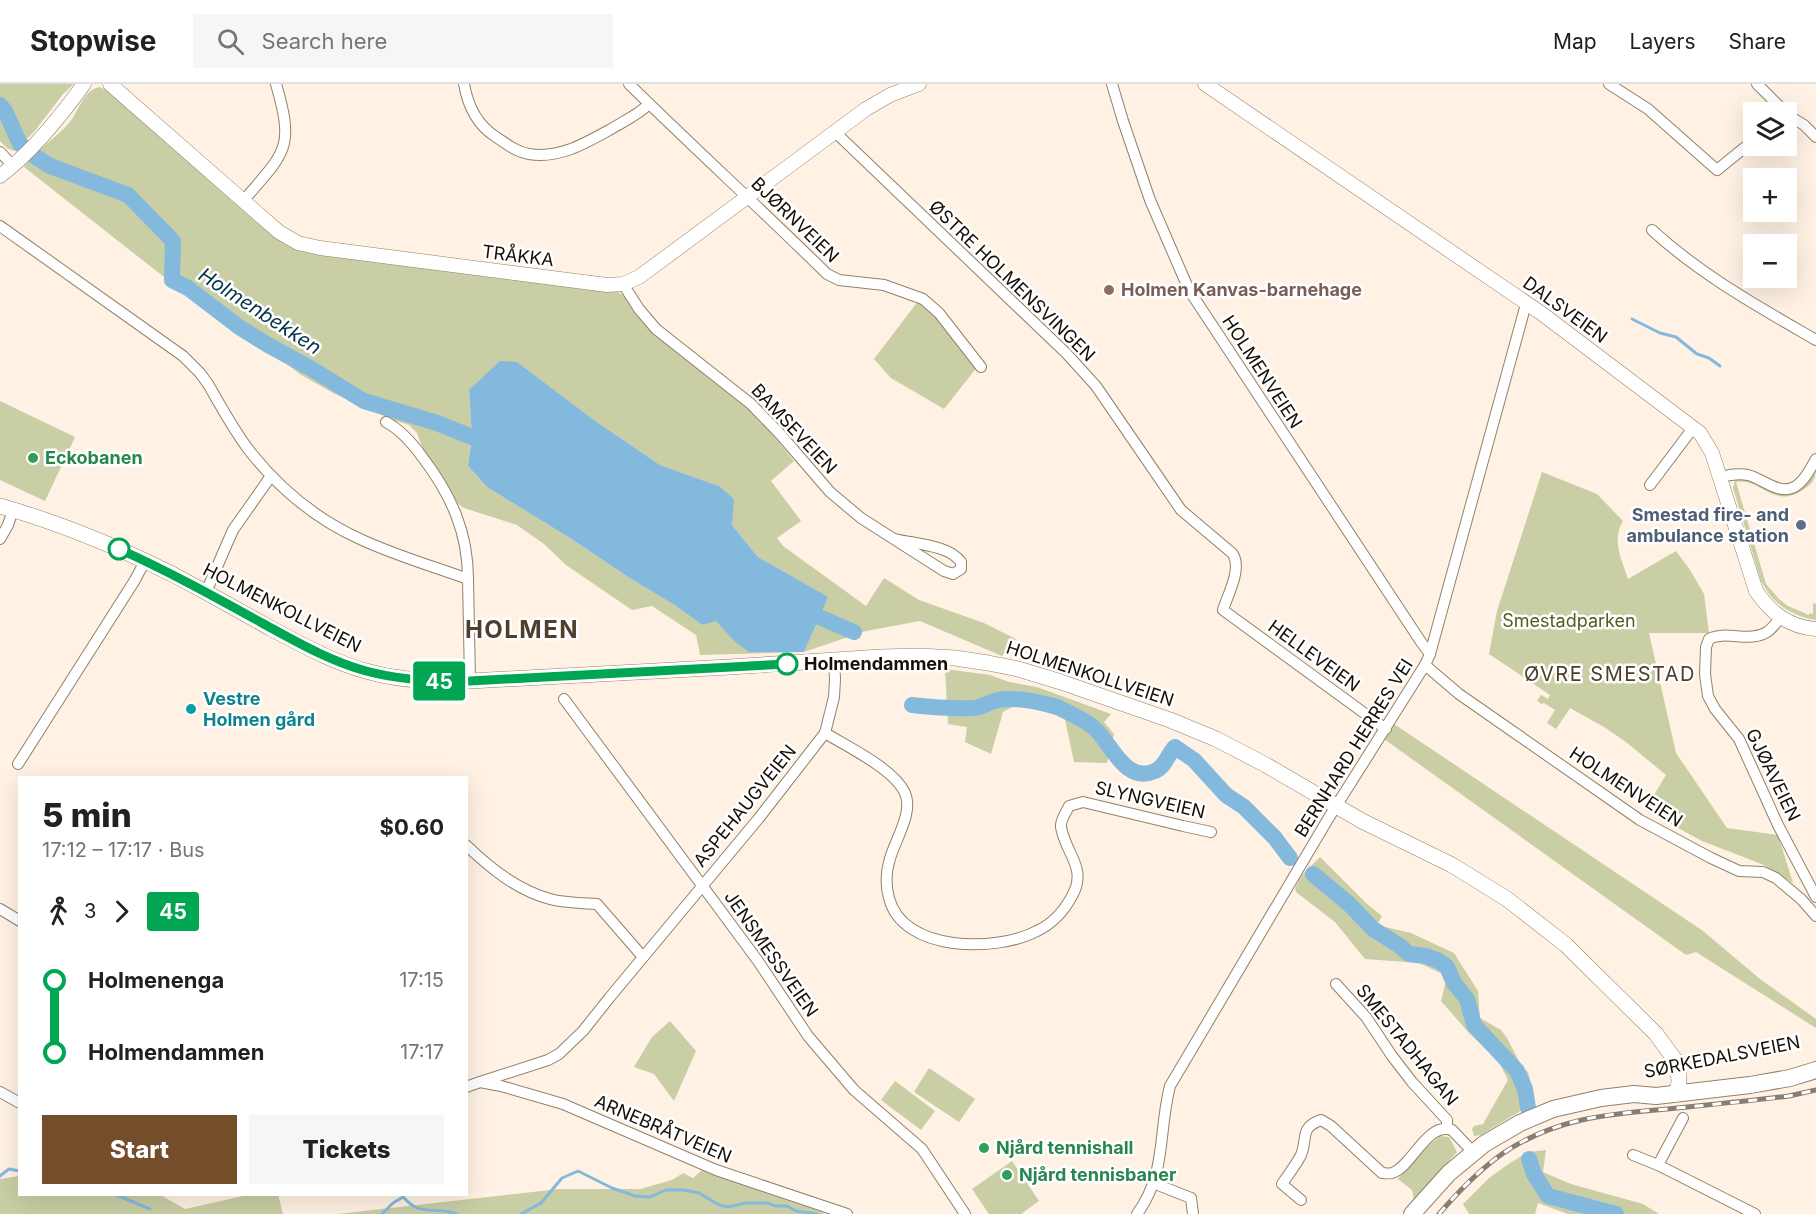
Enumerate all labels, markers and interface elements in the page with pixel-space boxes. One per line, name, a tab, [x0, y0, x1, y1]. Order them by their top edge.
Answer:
search box	[193, 14, 613, 68]
text: Stopwise	[30, 24, 157, 58]
icon: search	[214, 25, 247, 58]
text: Search here	[262, 28, 387, 54]
text: Map	[1553, 29, 1597, 54]
text: Layers	[1630, 29, 1696, 54]
text: Share	[1729, 29, 1786, 54]
map controls	[1743, 102, 1797, 288]
button: layers	[1743, 102, 1797, 156]
button: +	[1743, 168, 1797, 222]
street label: BJØRNVEIEN	[747, 173, 843, 267]
street label: ØSTRE HOLMENSVINGEN	[925, 196, 1100, 365]
button: −	[1743, 234, 1797, 288]
street label: TRÅKKA	[481, 239, 555, 270]
water label: Holmenbekken	[194, 262, 326, 360]
street label: DALSVEIEN	[1519, 272, 1612, 347]
place label: Holmen Kanvas-barnehage	[1121, 279, 1362, 300]
marker: Holmen Kanvas-barnehage	[1102, 283, 1116, 297]
street label: HOLMENVEIEN	[1218, 311, 1307, 432]
street label: BAMSEVEIEN	[747, 379, 841, 478]
place label: Eckobanen	[45, 447, 143, 468]
marker: Eckobanen	[26, 451, 40, 465]
place label: Smestad fire- and ambulance station	[1627, 504, 1789, 546]
marker: Smestad fire- and ambulance station	[1794, 518, 1808, 532]
unlabelled marker	[108, 538, 130, 560]
street label: HOLMENKOLLVEIEN	[200, 559, 365, 657]
park label: Smestadparken	[1502, 610, 1636, 631]
district label: HOLMEN	[465, 615, 579, 644]
street label: HELLEVEIEN	[1265, 615, 1364, 696]
street label: HOLMENKOLLVEIEN	[1004, 637, 1177, 711]
marker: Holmendammen	[776, 653, 798, 675]
place label: Holmendammen	[804, 653, 948, 674]
street label: BERNHARD HERRES VEI	[1290, 655, 1417, 841]
line badge: 45	[412, 662, 466, 700]
district label: ØVRE SMESTAD	[1524, 662, 1696, 686]
text: 45	[425, 669, 453, 694]
place label: Vestre Holmen gård	[203, 688, 315, 730]
marker: Vestre Holmen gård	[184, 702, 198, 716]
street label: GJØAVEIEN	[1742, 725, 1805, 825]
street label: ASPEHAUGVEIEN	[689, 741, 800, 871]
street label: HOLMENVEIEN	[1566, 742, 1687, 831]
street label: SLYNGVEIEN	[1093, 777, 1207, 822]
text: 5 min	[42, 795, 132, 835]
text: $0.60	[380, 814, 444, 840]
text: 17:12 – 17:17 · Bus	[42, 838, 205, 862]
street label: JENSMESSVEIEN	[720, 887, 823, 1021]
icon: walk	[42, 895, 75, 928]
icon: forward	[105, 895, 138, 928]
text: 3	[84, 899, 96, 923]
text: 45	[159, 899, 187, 924]
text: Holmenenga	[88, 967, 224, 993]
text: 17:15	[399, 968, 444, 992]
street label: SMESTADHAGAN	[1352, 980, 1463, 1110]
street label: SØRKEDALSVEIEN	[1642, 1031, 1802, 1082]
text: Holmendammen	[88, 1039, 264, 1065]
text: 17:17	[400, 1040, 444, 1064]
street label: ARNEBRÅTVEIEN	[592, 1088, 736, 1167]
button: Start	[42, 1115, 237, 1184]
button: Tickets	[249, 1115, 444, 1184]
place label: Njård tennishall	[996, 1137, 1133, 1158]
marker: Njård tennishall	[977, 1141, 991, 1155]
place label: Njård tennisbaner	[1019, 1164, 1176, 1185]
marker: Njård tennisbaner	[1000, 1168, 1014, 1182]

